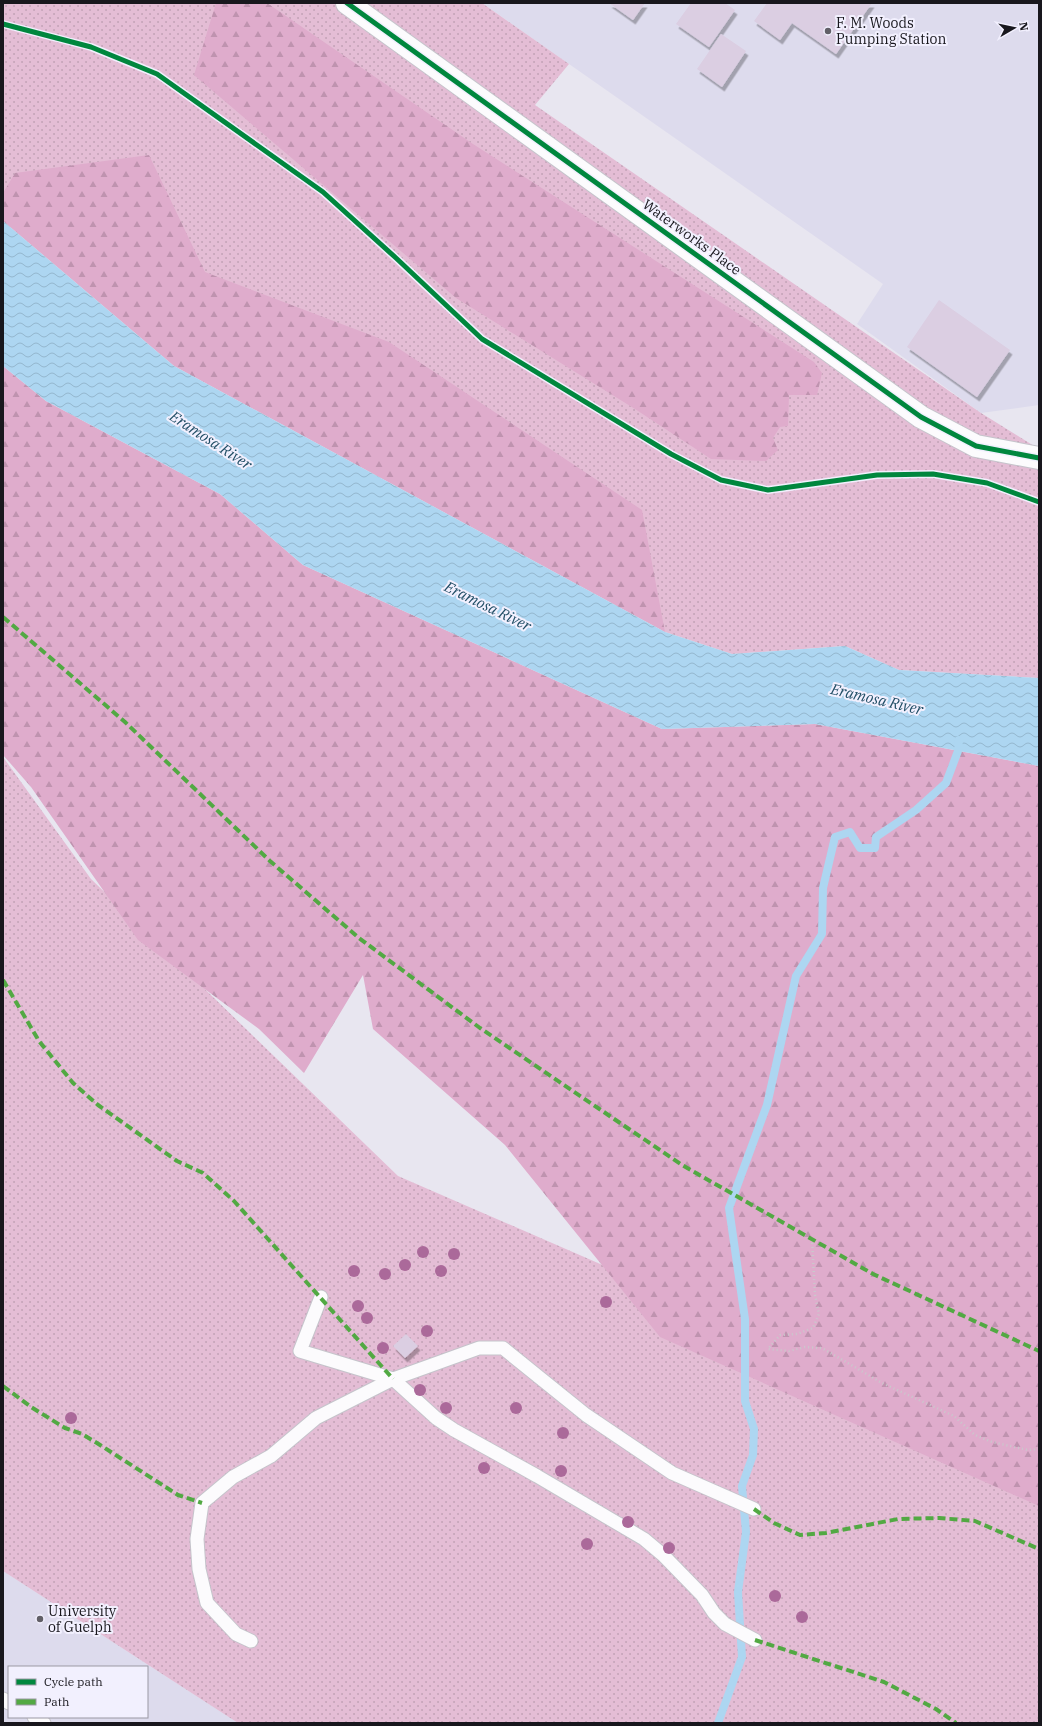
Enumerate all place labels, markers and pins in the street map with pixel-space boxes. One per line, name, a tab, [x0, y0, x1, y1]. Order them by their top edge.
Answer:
place label: F. M. Woods Pumping Station	[836, 14, 946, 48]
marker: F. M. Woods Pumping Station	[823, 26, 833, 36]
place label: University of Guelph	[48, 1602, 117, 1636]
marker: University of Guelph	[35, 1614, 45, 1624]

